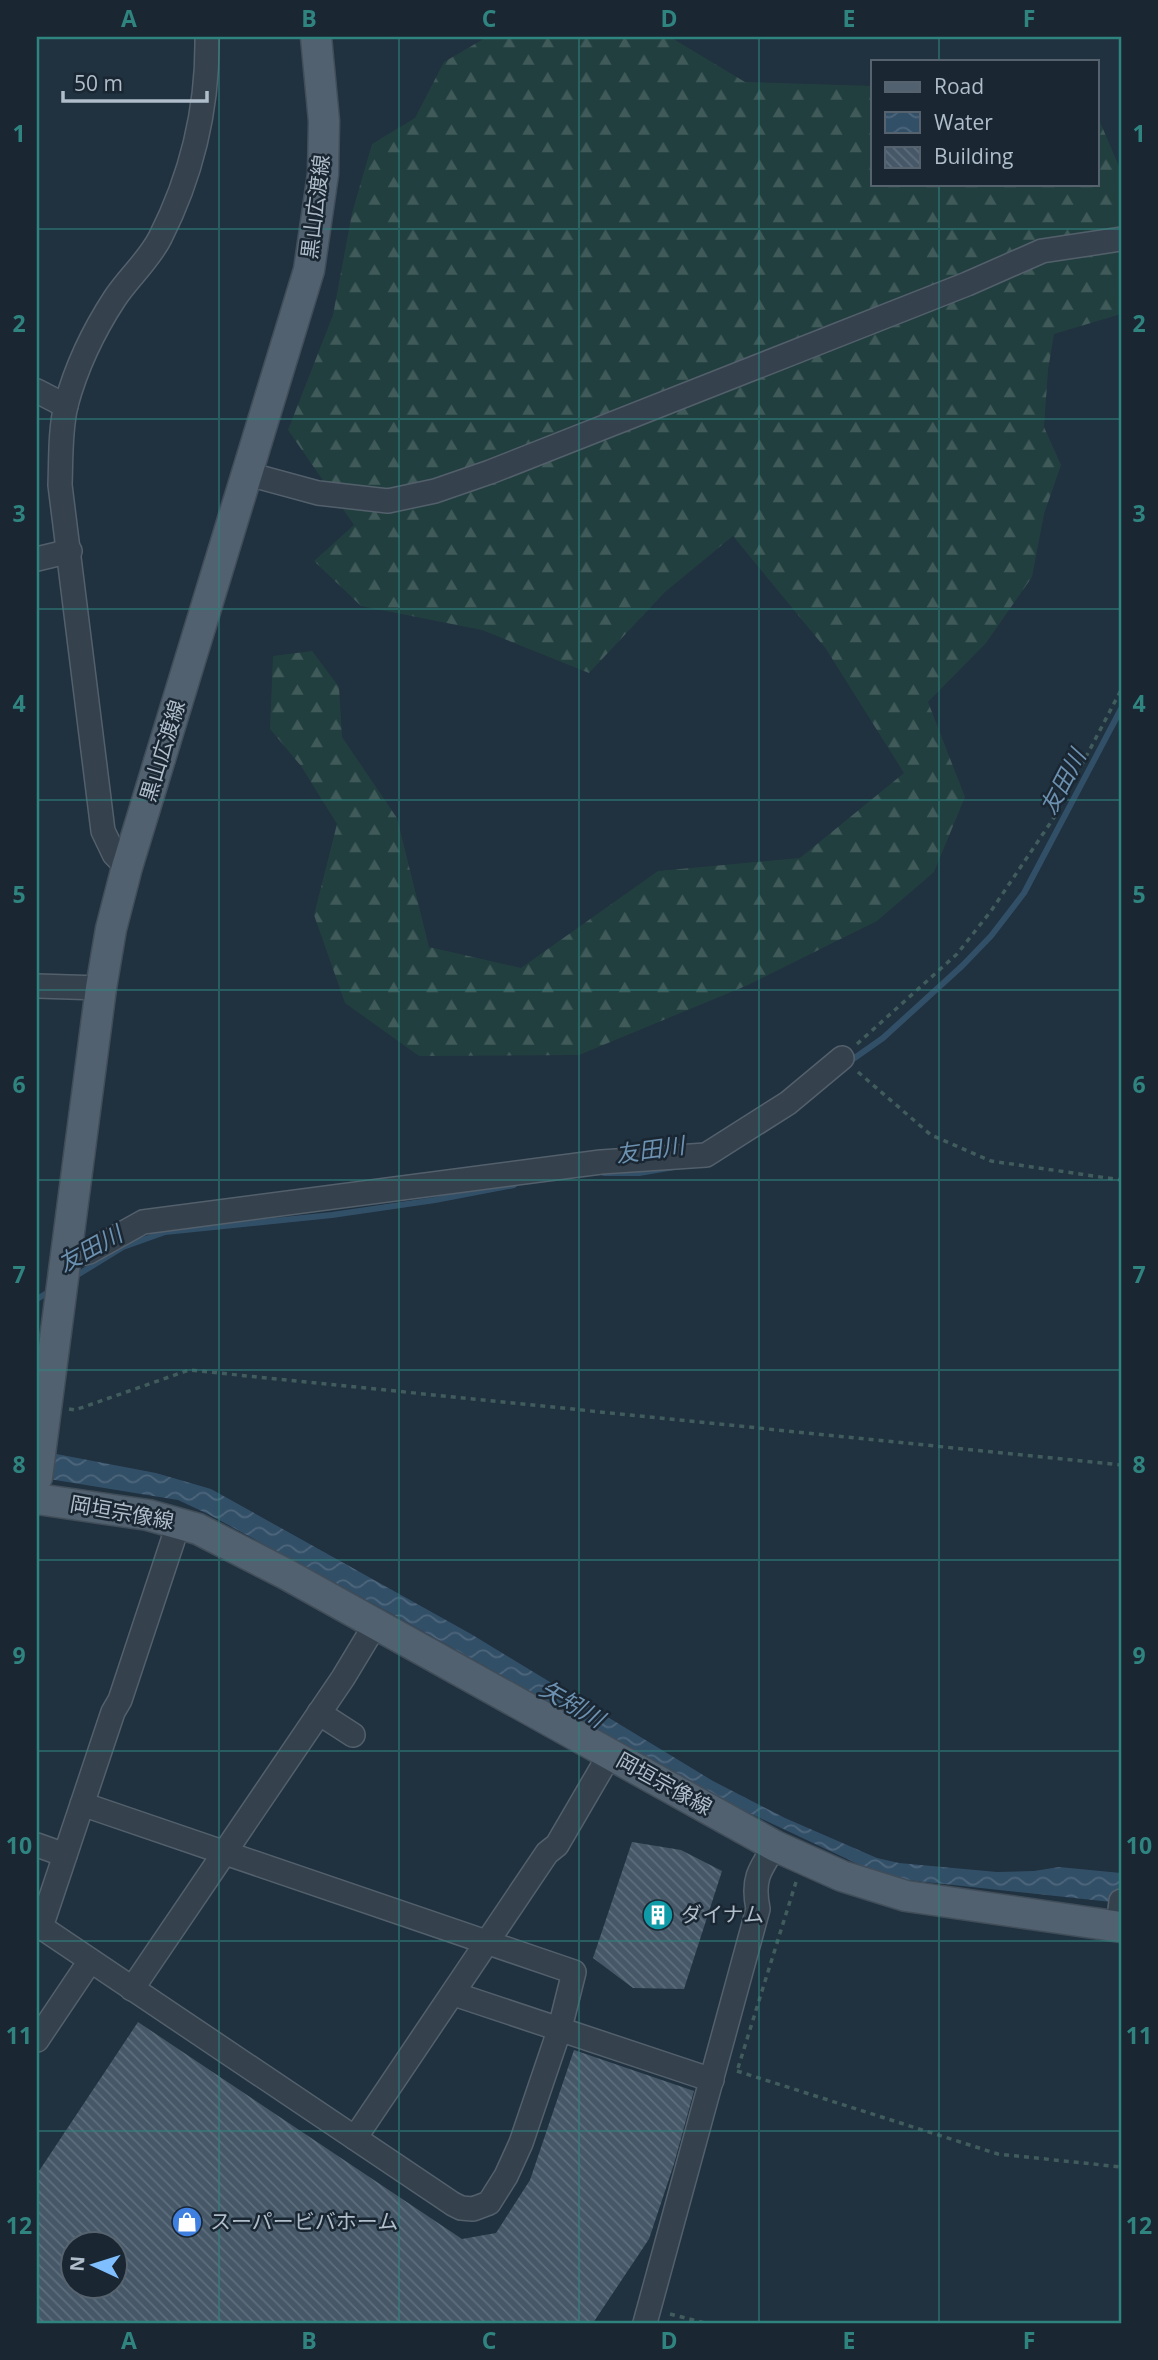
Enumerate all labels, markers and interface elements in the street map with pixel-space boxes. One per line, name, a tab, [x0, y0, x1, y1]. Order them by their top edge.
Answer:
text: A	[121, 2, 137, 34]
text: B	[301, 2, 317, 34]
text: C	[482, 2, 496, 34]
text: D	[660, 2, 678, 34]
text: E	[843, 2, 855, 34]
text: F	[1023, 2, 1035, 34]
scale bar	[63, 60, 206, 104]
legend	[871, 60, 1098, 186]
text: 50 m	[74, 69, 123, 97]
text: Road	[934, 72, 984, 100]
text: Water	[934, 108, 993, 136]
text: 1	[12, 117, 26, 149]
text: 1	[1132, 117, 1146, 149]
text: Building	[934, 142, 1013, 170]
street label: 黒山広渡線	[295, 153, 335, 261]
text: 2	[12, 307, 26, 339]
text: 2	[1132, 307, 1146, 339]
text: 3	[12, 497, 26, 529]
text: 3	[1132, 497, 1146, 529]
text: 4	[12, 687, 26, 719]
text: 4	[1132, 687, 1146, 719]
street label: 黒山広渡線	[133, 696, 191, 805]
water label: 友田川	[1032, 741, 1094, 820]
text: 5	[12, 878, 26, 910]
text: 5	[1132, 878, 1146, 910]
text: 6	[12, 1068, 26, 1100]
text: 6	[1132, 1068, 1146, 1100]
water label: 友田川	[613, 1128, 689, 1170]
water label: 友田川	[52, 1216, 130, 1279]
text: 7	[12, 1258, 26, 1290]
text: 7	[1132, 1258, 1146, 1290]
text: 8	[12, 1448, 26, 1480]
text: 8	[1132, 1448, 1146, 1480]
street label: 岡垣宗像線	[68, 1489, 176, 1535]
text: 9	[12, 1639, 26, 1671]
text: 9	[1132, 1639, 1146, 1671]
water label: 矢矧川	[535, 1672, 613, 1736]
street label: 岡垣宗像線	[612, 1745, 717, 1821]
text: 10	[6, 1829, 32, 1861]
text: 10	[1126, 1829, 1152, 1861]
building icon: ダイナム	[641, 1898, 675, 1932]
place label: ダイナム	[681, 1900, 764, 1928]
text: 11	[6, 2019, 32, 2051]
text: 11	[1126, 2019, 1152, 2051]
shop icon: スーパービバホーム	[170, 2205, 204, 2239]
place label: スーパービバホーム	[210, 2207, 398, 2235]
text: 12	[6, 2209, 32, 2241]
text: 12	[1126, 2209, 1152, 2241]
north arrow	[60, 2230, 130, 2300]
text: N	[64, 2255, 91, 2272]
text: A	[121, 2324, 137, 2356]
text: B	[301, 2324, 317, 2356]
text: C	[482, 2324, 496, 2356]
text: D	[660, 2324, 678, 2356]
text: E	[843, 2324, 855, 2356]
text: F	[1023, 2324, 1035, 2356]

